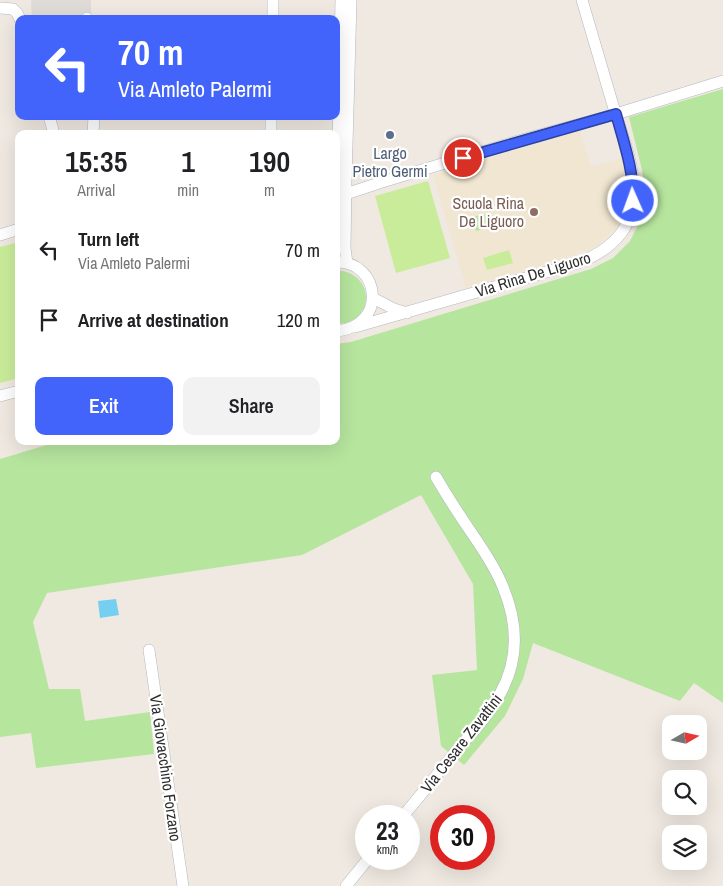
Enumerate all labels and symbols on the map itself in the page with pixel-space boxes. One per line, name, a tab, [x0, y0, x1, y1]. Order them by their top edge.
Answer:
marker: Largo Pietro Germi	[384, 129, 396, 141]
pin	[442, 137, 484, 179]
place label: Largo Pietro Germi	[352, 142, 428, 182]
position arrow	[606, 174, 658, 226]
place label: Scuola Rina De Liguoro	[453, 192, 525, 232]
marker: Scuola Rina De Liguoro	[528, 206, 540, 218]
street label: Via Rina De Liguoro	[473, 246, 593, 302]
street label: Via Cesare Zavattini	[415, 689, 507, 797]
street label: Via Giovacchino Forzano	[145, 693, 187, 843]
north arrow	[662, 715, 708, 760]
speed limit sign: 30	[430, 805, 495, 870]

